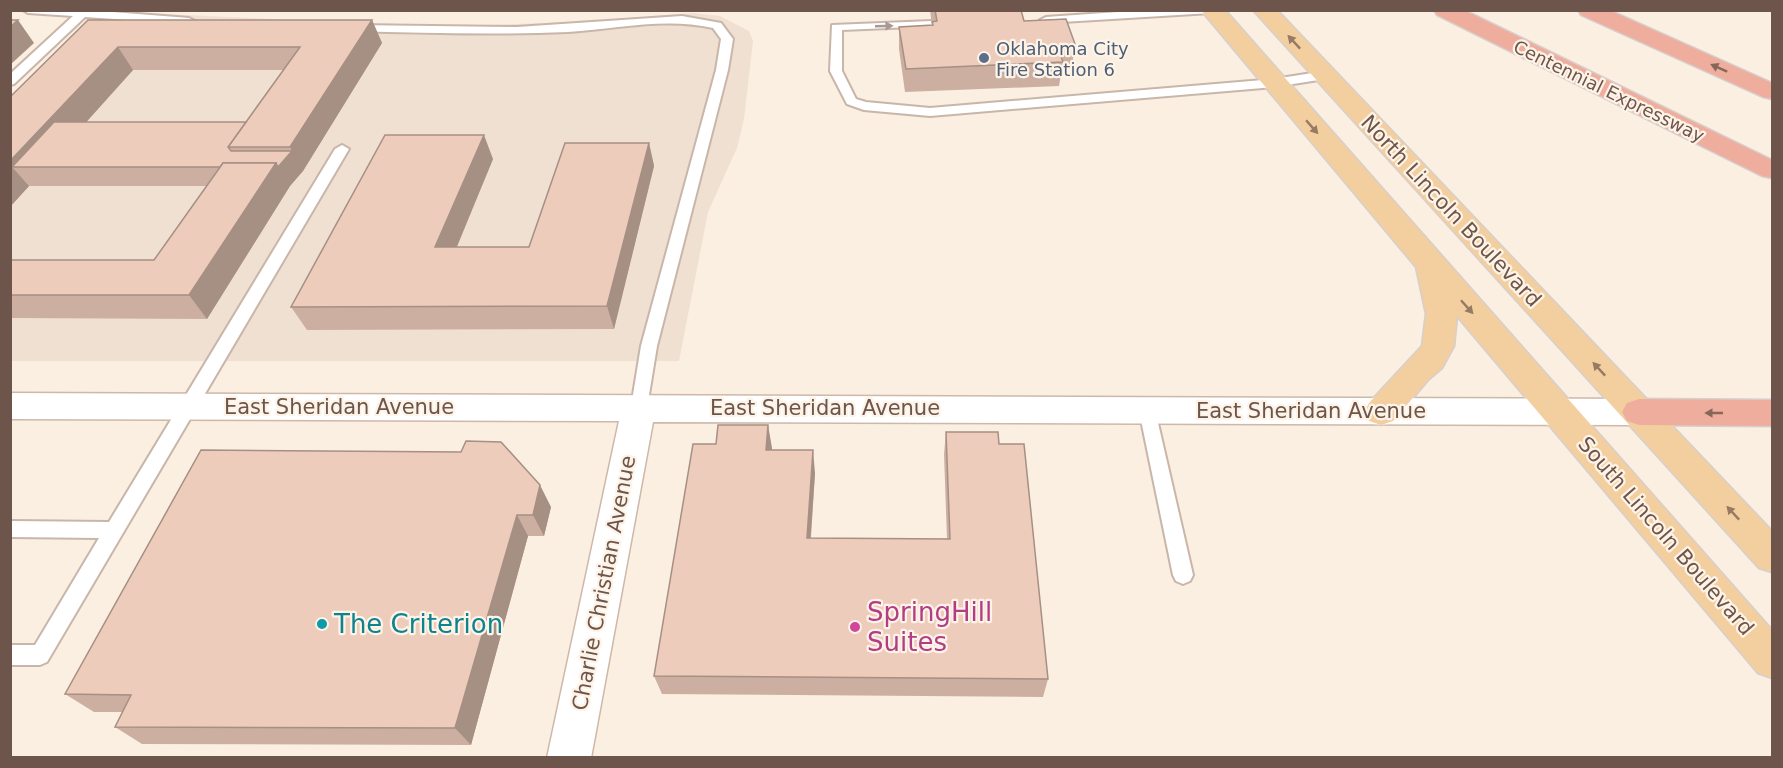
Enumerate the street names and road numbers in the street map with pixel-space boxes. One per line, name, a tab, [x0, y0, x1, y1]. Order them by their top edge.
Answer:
street label: Centennial Expressway	[1510, 36, 1708, 146]
street label: North Lincoln Boulevard	[1356, 110, 1546, 312]
street label: East Sheridan Avenue	[224, 395, 454, 419]
street label: East Sheridan Avenue	[710, 396, 940, 420]
street label: East Sheridan Avenue	[1196, 399, 1426, 423]
street label: South Lincoln Boulevard	[1573, 432, 1759, 640]
street label: Charlie Christian Avenue	[568, 454, 640, 712]

